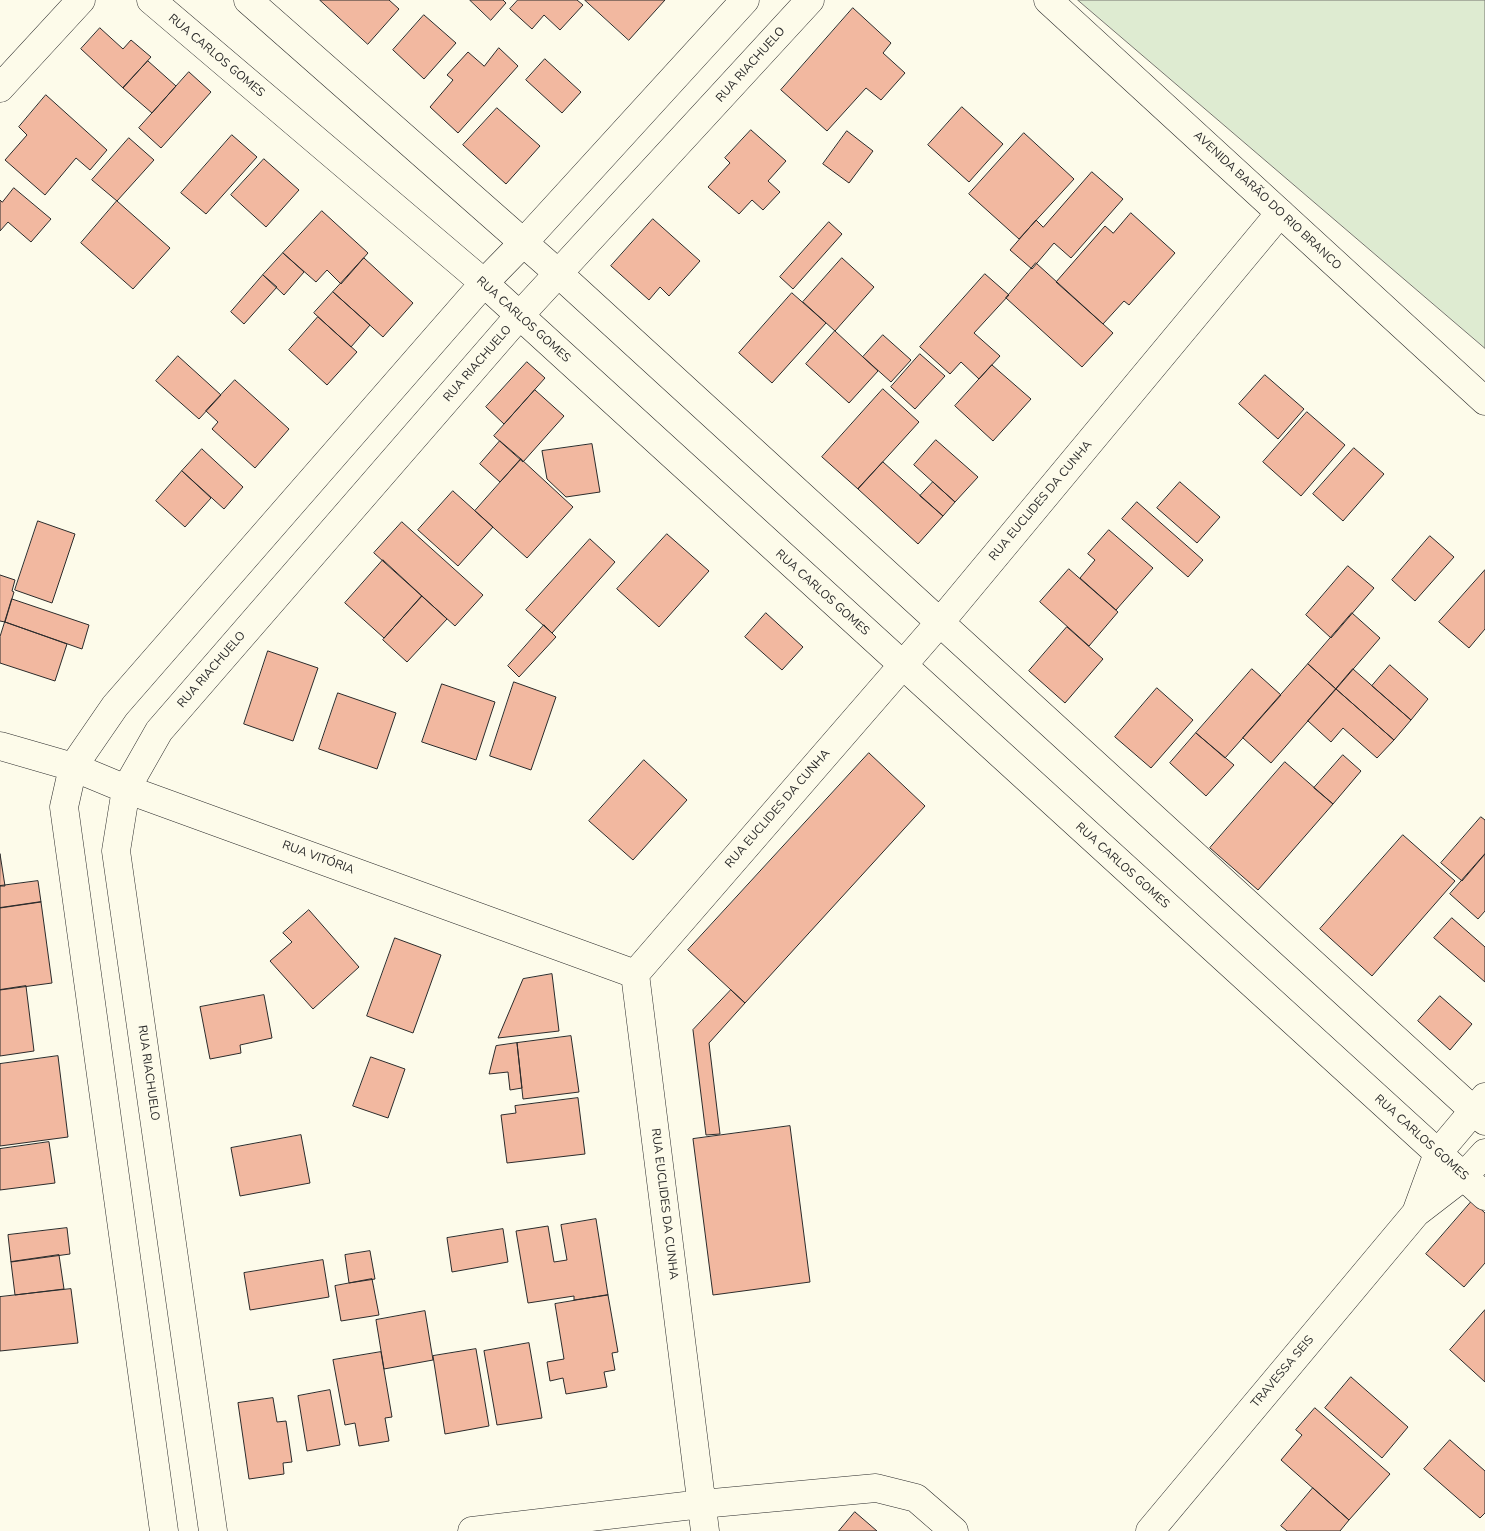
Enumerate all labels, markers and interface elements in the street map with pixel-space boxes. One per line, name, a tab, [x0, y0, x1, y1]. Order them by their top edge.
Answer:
street label: RUA CARLOS GOMES	[165, 11, 267, 101]
street label: RUA RIACHUELO	[713, 24, 789, 106]
street label: AVENIDA BARÃO DO RIO BRANCO	[1190, 129, 1344, 273]
street label: RUA CARLOS GOMES	[473, 274, 573, 366]
street label: RUA RIACHUELO	[441, 323, 515, 405]
street label: RUA EUCLIDES DA CUNHA	[987, 438, 1095, 564]
street label: RUA CARLOS GOMES	[772, 547, 872, 639]
street label: RUA RIACHUELO	[175, 629, 249, 711]
street label: RUA EUCLIDES DA CUNHA	[723, 747, 833, 871]
street label: RUA CARLOS GOMES	[1072, 820, 1172, 912]
street label: RUA VITÓRIA	[280, 838, 356, 878]
street label: RUA RIACHUELO	[134, 1024, 162, 1122]
street label: RUA CARLOS GOMES	[1371, 1092, 1471, 1184]
street label: RUA EUCLIDES DA CUNHA	[648, 1128, 680, 1280]
street label: TRAVESSA SEIS	[1249, 1333, 1317, 1411]

